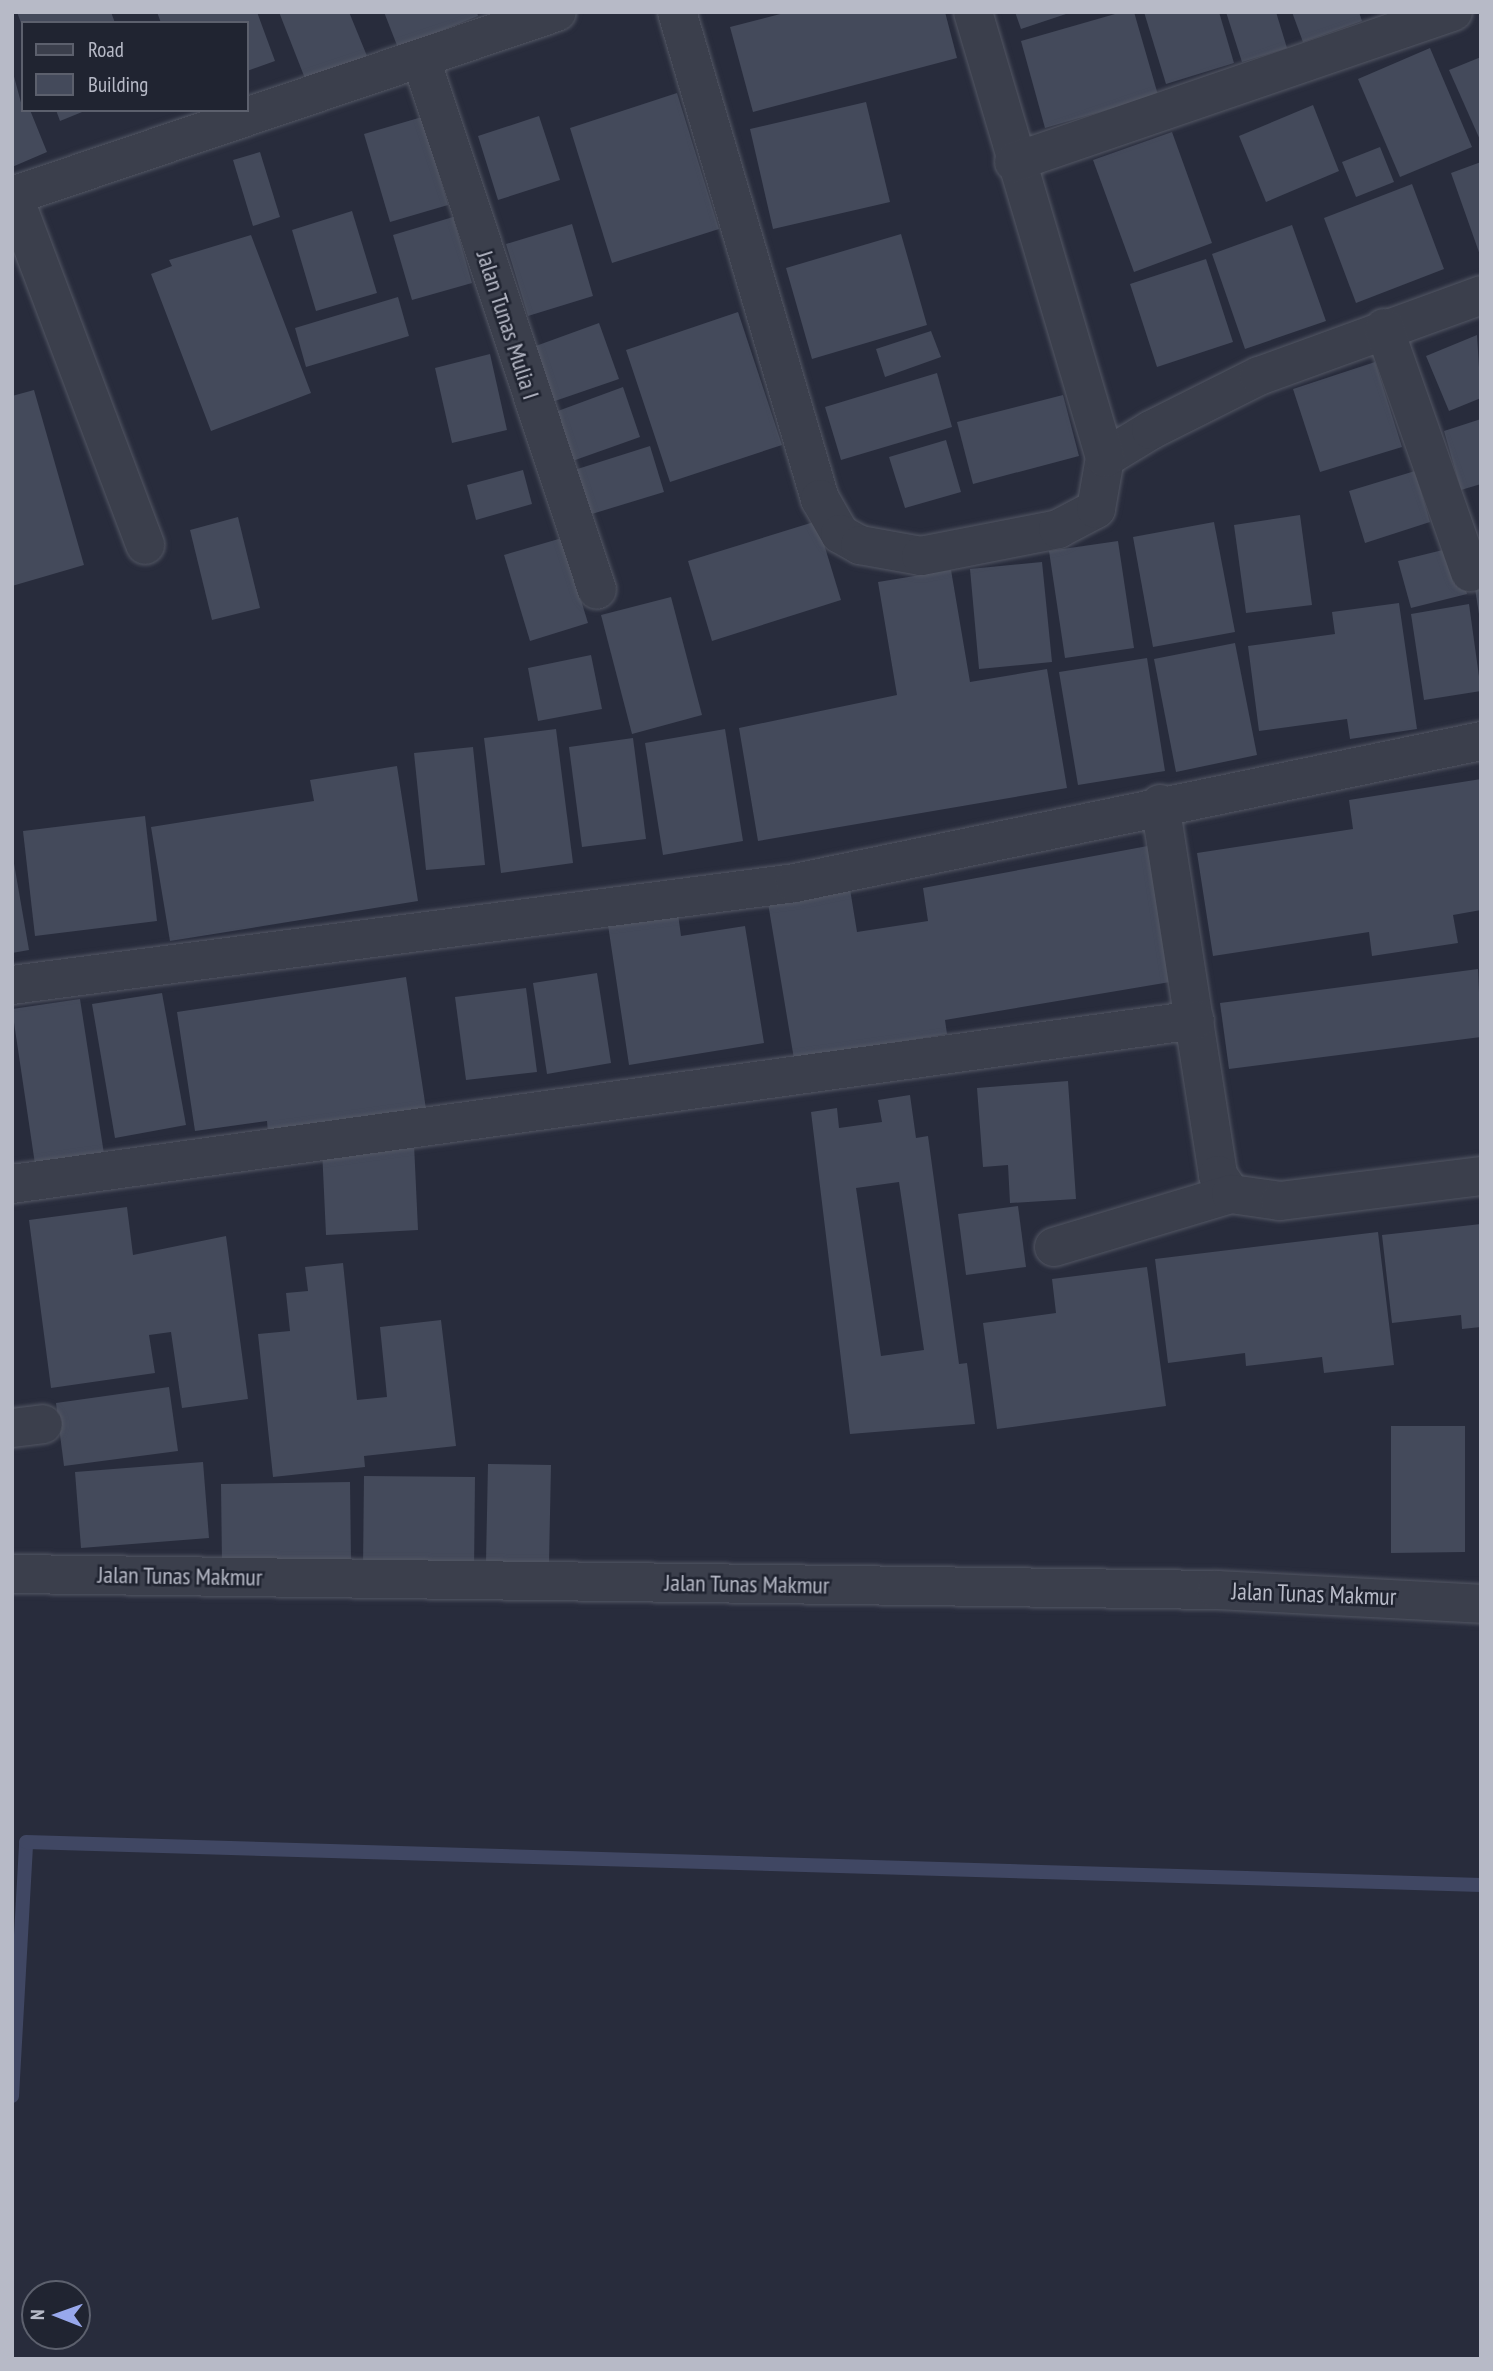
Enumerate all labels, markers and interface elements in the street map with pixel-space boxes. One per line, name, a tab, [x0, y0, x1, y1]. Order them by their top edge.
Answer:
legend	[21, 21, 248, 112]
text: Road	[88, 36, 124, 63]
text: Building	[88, 71, 148, 98]
street label: Jalan Tunas Mulia I	[470, 247, 546, 403]
street label: Jalan Tunas Makmur	[97, 1560, 263, 1592]
street label: Jalan Tunas Makmur	[664, 1568, 830, 1600]
street label: Jalan Tunas Makmur	[1231, 1577, 1397, 1611]
north arrow	[21, 2280, 91, 2350]
text: N	[25, 2309, 49, 2320]

